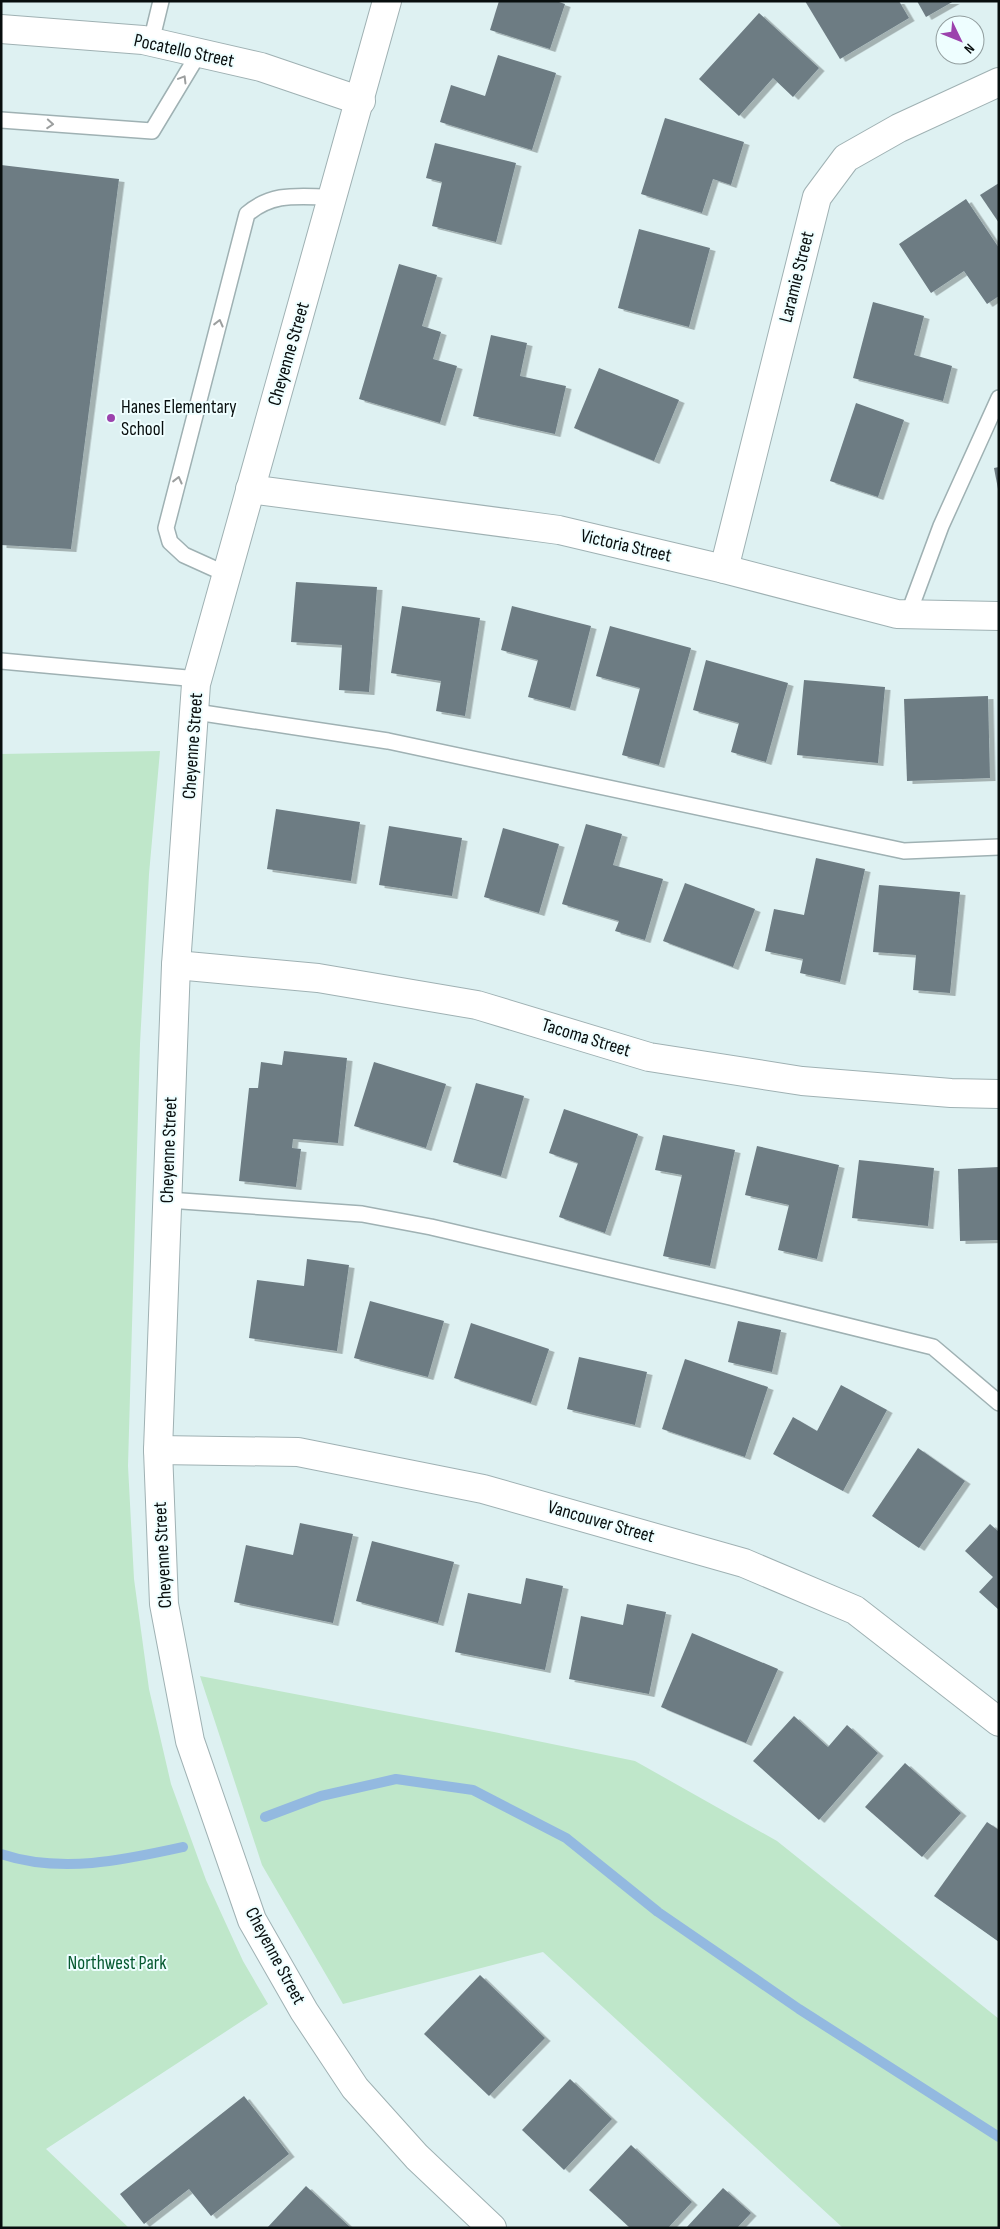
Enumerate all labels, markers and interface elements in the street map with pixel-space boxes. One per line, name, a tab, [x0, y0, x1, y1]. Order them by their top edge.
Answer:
north arrow	[935, 15, 985, 65]
street label: Pocatello Street	[132, 29, 236, 73]
text: N	[960, 40, 978, 57]
one-way arrow	[176, 75, 186, 84]
one-way arrow	[46, 118, 54, 129]
street label: Laramie Street	[775, 229, 819, 325]
street label: Cheyenne Street	[263, 299, 315, 408]
one-way arrow	[213, 318, 224, 327]
place label: Hanes Elementary School	[121, 396, 237, 441]
marker: Hanes Elementary School	[105, 412, 117, 424]
one-way arrow	[173, 477, 183, 485]
street label: Victoria Street	[578, 524, 674, 568]
street label: Cheyenne Street	[178, 692, 208, 800]
street label: Tacoma Street	[539, 1014, 633, 1062]
street label: Cheyenne Street	[156, 1096, 182, 1204]
street label: Vancouver Street	[545, 1496, 657, 1548]
street label: Cheyenne Street	[149, 1501, 177, 1609]
street label: Cheyenne Street	[240, 1904, 310, 2009]
park label: Northwest Park	[68, 1952, 167, 1975]

